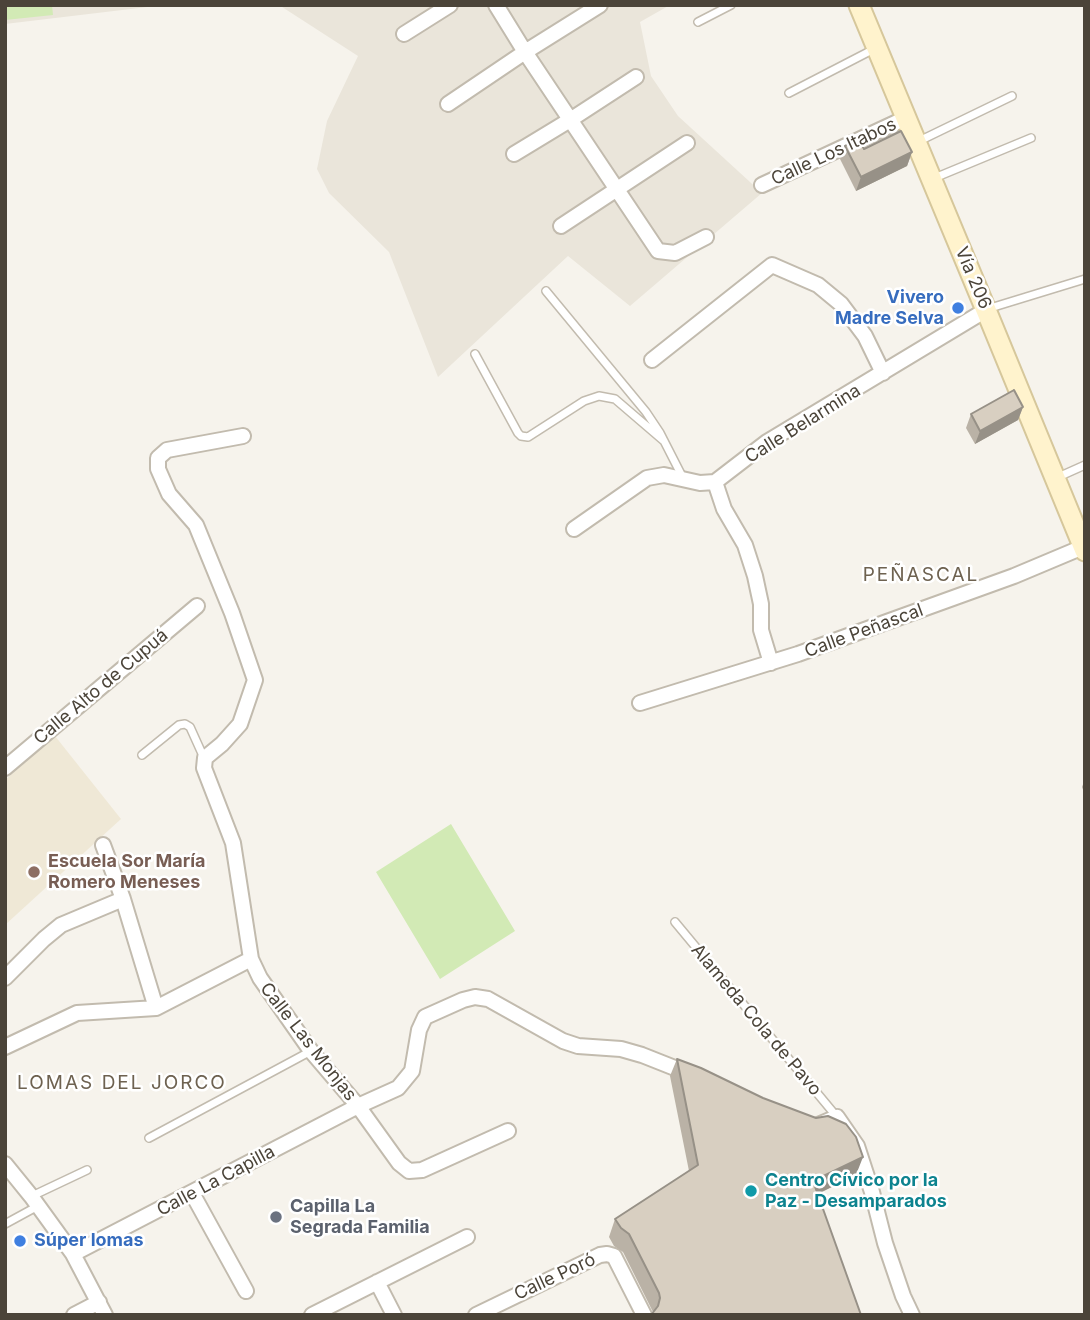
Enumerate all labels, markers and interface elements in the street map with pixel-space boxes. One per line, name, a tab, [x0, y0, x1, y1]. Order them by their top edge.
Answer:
street label: Calle Los Itabos	[768, 114, 900, 190]
street label: Vía 206	[950, 244, 996, 312]
place label: Vivero Madre Selva	[835, 287, 944, 330]
marker: Vivero Madre Selva	[950, 300, 966, 316]
street label: Calle Belarmina	[741, 380, 865, 468]
district label: PEÑASCAL	[864, 564, 978, 586]
street label: Calle Peñascal	[802, 600, 926, 662]
street label: Calle Alto de Cupuá	[30, 625, 172, 749]
place label: Escuela Sor María Romero Meneses	[48, 851, 206, 894]
marker: Escuela Sor María Romero Meneses	[26, 864, 42, 880]
street label: Alameda Cola de Pavo	[686, 940, 826, 1100]
street label: Calle Las Monjas	[255, 979, 361, 1105]
district label: LOMAS DEL JORCO	[19, 1072, 225, 1094]
street label: Calle La Capilla	[153, 1141, 279, 1221]
place label: Centro Cívico por la Paz - Desamparados	[765, 1170, 947, 1212]
marker: Centro Cívico por la Paz - Desamparados	[743, 1183, 759, 1199]
place label: Capilla La Segrada Familia	[290, 1196, 430, 1238]
marker: Capilla La Segrada Familia	[268, 1209, 284, 1225]
place label: Súper lomas	[34, 1230, 144, 1252]
marker: Súper lomas	[12, 1233, 28, 1249]
street label: Calle Poró	[511, 1249, 599, 1305]

